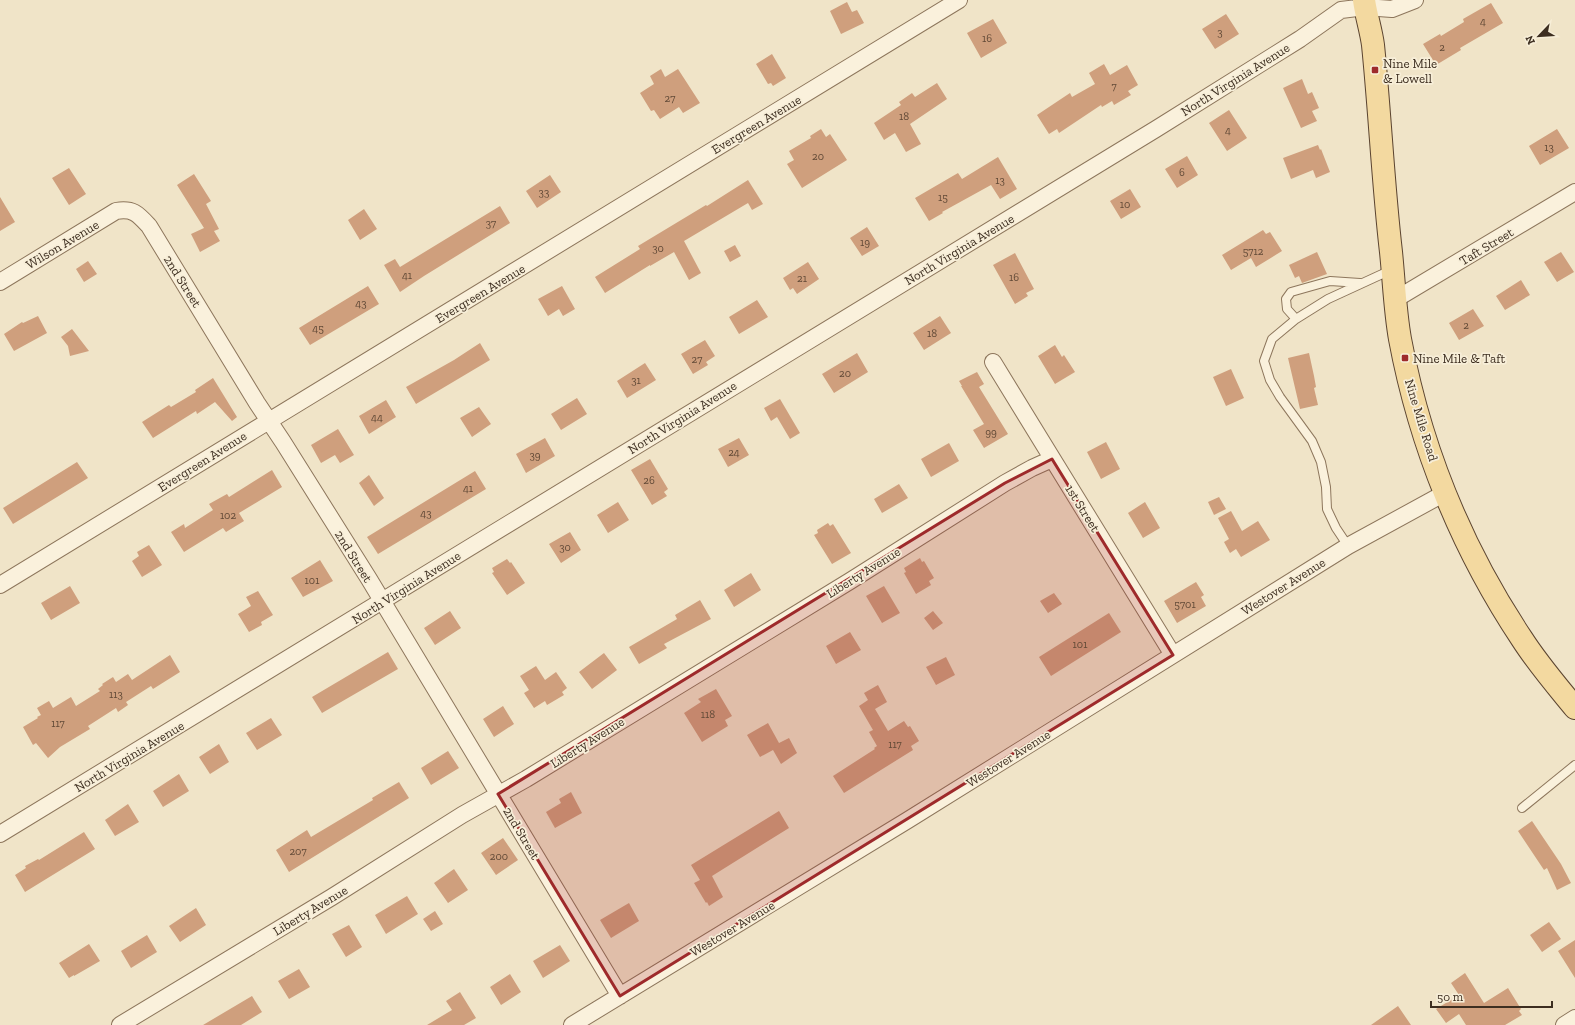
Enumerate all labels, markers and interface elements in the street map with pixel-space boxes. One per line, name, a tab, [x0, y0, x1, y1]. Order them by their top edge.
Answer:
house number: 4	[1480, 15, 1486, 28]
north arrow	[1519, 16, 1559, 56]
house number: 3	[1217, 26, 1223, 39]
house number: 16	[982, 32, 992, 45]
text: N	[1522, 33, 1538, 47]
street label: North Virginia Avenue	[1178, 40, 1292, 119]
house number: 2	[1439, 41, 1445, 54]
place label: Nine Mile & Lowell	[1383, 56, 1437, 86]
marker: Nine Mile & Lowell	[1370, 65, 1380, 75]
house number: 7	[1111, 80, 1117, 93]
house number: 27	[665, 92, 675, 105]
street label: Evergreen Avenue	[709, 92, 804, 157]
house number: 18	[899, 110, 909, 123]
house number: 4	[1225, 124, 1231, 137]
house number: 13	[1544, 141, 1554, 154]
house number: 20	[812, 150, 824, 163]
house number: 6	[1179, 166, 1185, 179]
house number: 13	[995, 174, 1005, 187]
house number: 33	[539, 186, 549, 199]
house number: 15	[938, 191, 948, 204]
house number: 10	[1120, 198, 1130, 211]
street label: North Virginia Avenue	[902, 211, 1017, 288]
street label: Wilson Avenue	[23, 217, 102, 272]
house number: 37	[486, 217, 496, 230]
street label: Taft Street	[1457, 224, 1516, 268]
house number: 19	[860, 236, 870, 249]
house number: 30	[652, 242, 664, 255]
house number: 5712	[1243, 245, 1264, 258]
street label: 2nd Street	[161, 252, 205, 310]
street label: Evergreen Avenue	[433, 261, 528, 326]
house number: 41	[402, 269, 413, 282]
house number: 16	[1009, 271, 1019, 284]
house number: 21	[797, 272, 808, 285]
house number: 43	[355, 297, 367, 310]
house number: 2	[1463, 319, 1469, 332]
house number: 45	[312, 322, 324, 335]
house number: 18	[927, 327, 937, 340]
place label: Nine Mile & Taft	[1413, 351, 1505, 366]
house number: 27	[692, 353, 702, 366]
marker: Nine Mile & Taft	[1400, 353, 1410, 363]
house number: 20	[839, 367, 851, 380]
house number: 31	[631, 374, 642, 387]
street label: Nine Mile Road	[1402, 377, 1441, 463]
street label: North Virginia Avenue	[625, 378, 739, 457]
house number: 44	[371, 411, 383, 424]
house number: 99	[985, 426, 997, 439]
street label: Evergreen Avenue	[155, 428, 249, 495]
house number: 24	[728, 446, 740, 459]
house number: 39	[529, 449, 541, 462]
house number: 26	[643, 474, 655, 487]
house number: 41	[463, 482, 474, 495]
street label: 1st Street	[1062, 482, 1103, 535]
house number: 43	[420, 507, 432, 520]
house number: 102	[220, 509, 236, 522]
street label: 2nd Street	[332, 527, 376, 585]
house number: 30	[559, 541, 571, 554]
street label: Liberty Avenue	[824, 544, 903, 601]
street label: North Virginia Avenue	[349, 548, 463, 627]
street label: Westover Avenue	[1239, 555, 1328, 618]
house number: 101	[305, 574, 320, 587]
house number: 5701	[1174, 598, 1196, 611]
house number: 101	[1073, 638, 1088, 651]
house number: 113	[109, 688, 123, 701]
house number: 118	[701, 708, 715, 721]
street label: Liberty Avenue	[548, 714, 627, 771]
house number: 117	[51, 717, 65, 730]
street label: North Virginia Avenue	[72, 718, 187, 795]
street label: Westover Avenue	[964, 727, 1053, 790]
house number: 117	[888, 738, 902, 751]
street label: 2nd Street	[500, 804, 543, 862]
house number: 207	[289, 845, 307, 858]
house number: 200	[490, 850, 508, 863]
street label: Liberty Avenue	[270, 882, 350, 939]
street label: Westover Avenue	[687, 897, 777, 960]
scale bar	[1431, 983, 1552, 1009]
text: 50 m	[1437, 990, 1464, 1004]

